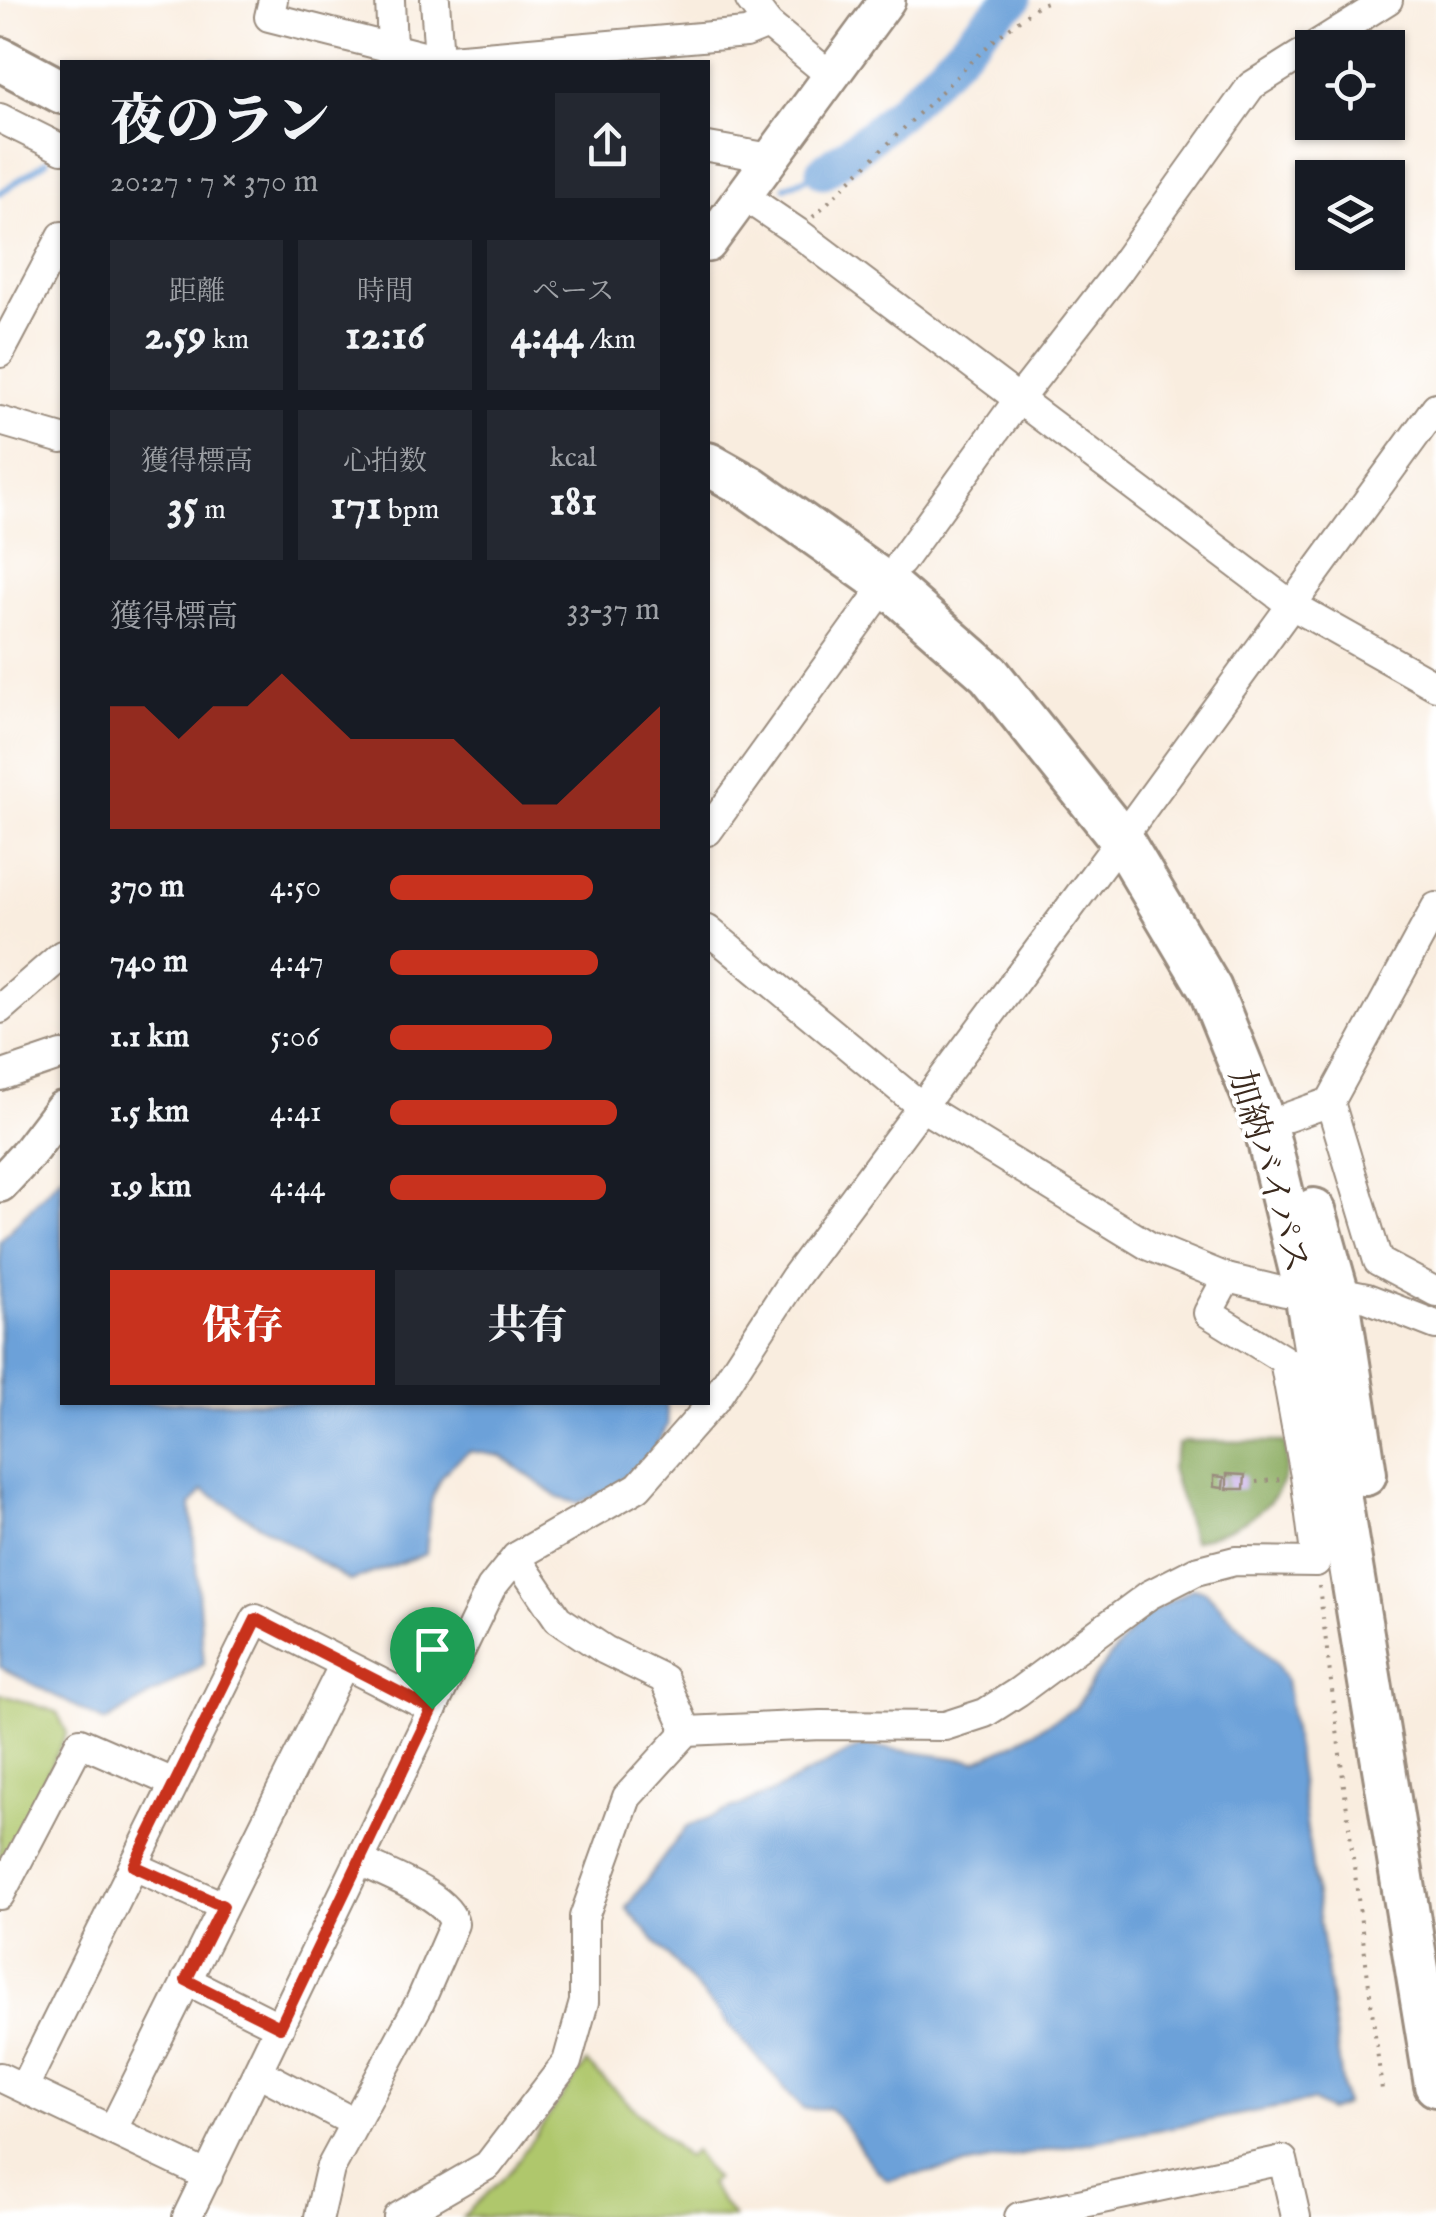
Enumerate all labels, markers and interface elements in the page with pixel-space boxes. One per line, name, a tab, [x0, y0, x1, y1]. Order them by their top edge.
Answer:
map controls	[1295, 30, 1405, 270]
button: locate	[1295, 30, 1405, 140]
text: 夜のラン	[110, 89, 330, 159]
button: share	[555, 93, 660, 198]
button: layers	[1295, 160, 1405, 270]
text: 20:27 · 7 × 370 m	[110, 162, 318, 203]
text: 距離	[169, 275, 225, 310]
text: 時間	[357, 275, 413, 310]
text: ペース	[532, 275, 615, 310]
text: 2.59	[144, 310, 206, 363]
text: 12:16	[345, 310, 425, 363]
text: 4:44	[511, 310, 584, 363]
text: km	[206, 323, 249, 358]
text: /km	[584, 323, 636, 358]
text: kcal	[550, 441, 597, 476]
text: 獲得標高	[141, 445, 253, 480]
text: 心拍数	[343, 445, 427, 480]
text: 181	[549, 476, 597, 529]
text: 35	[167, 480, 198, 533]
text: 171	[331, 480, 382, 533]
text: m	[198, 493, 226, 528]
text: bpm	[382, 493, 439, 528]
text: 33–37 m	[567, 590, 660, 631]
text: 獲得標高	[110, 598, 238, 639]
text: 370 m	[110, 867, 184, 908]
text: 4:50	[270, 867, 321, 908]
text: 740 m	[110, 942, 188, 983]
text: 4:47	[270, 942, 324, 983]
text: 1.1 km	[110, 1017, 190, 1058]
text: 5:06	[270, 1017, 319, 1058]
street label: 加納バイパス	[1217, 1065, 1318, 1278]
text: 1.5 km	[110, 1092, 189, 1133]
text: 4:41	[270, 1092, 322, 1133]
text: 1.9 km	[110, 1167, 192, 1208]
text: 4:44	[270, 1167, 326, 1208]
button: 保存	[110, 1270, 375, 1385]
button: 共有	[395, 1270, 660, 1385]
pin	[390, 1607, 475, 1710]
icon: arrive	[405, 1622, 460, 1677]

